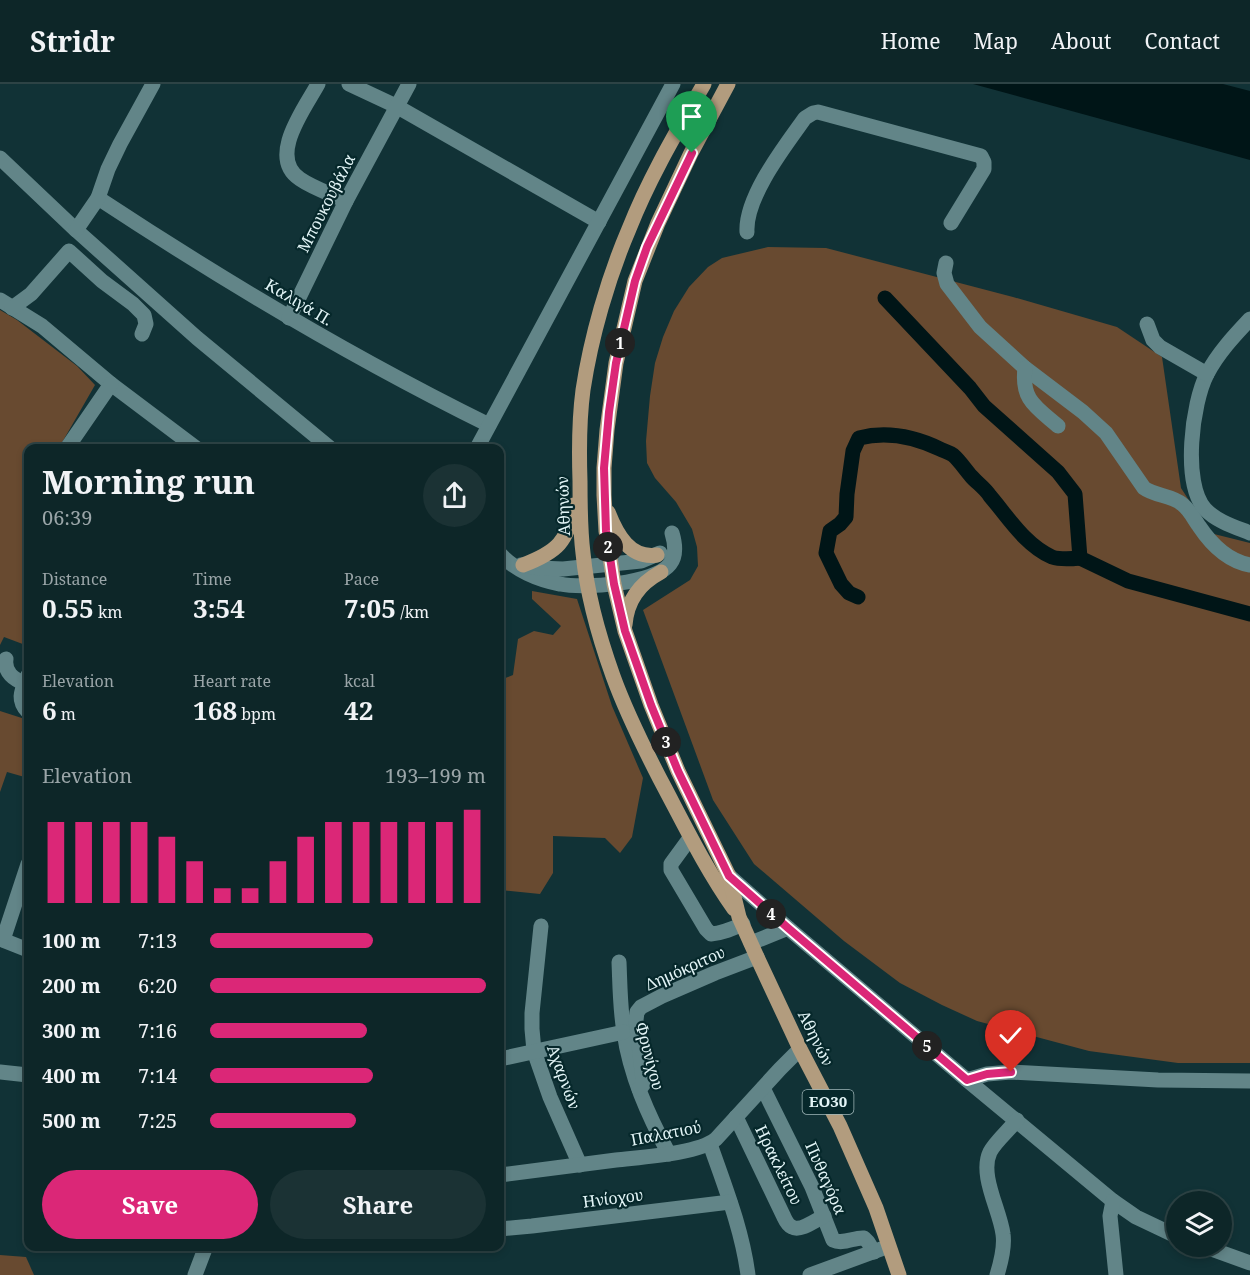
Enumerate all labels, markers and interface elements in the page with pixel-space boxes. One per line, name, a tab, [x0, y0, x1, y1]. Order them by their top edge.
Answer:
text: Stridr	[30, 22, 115, 60]
text: Home	[881, 27, 941, 55]
text: Map	[974, 27, 1018, 55]
text: About	[1051, 27, 1112, 55]
text: Contact	[1145, 27, 1220, 55]
pin	[666, 91, 717, 153]
icon: arrive	[675, 100, 708, 133]
street label: Μπουκουβάλα	[292, 150, 360, 256]
street label: Καλιγά Π.	[261, 273, 337, 331]
pin: 1	[605, 328, 635, 358]
text: 1	[615, 332, 625, 354]
text: Morning run	[42, 459, 255, 504]
button: share	[423, 464, 486, 527]
street label: Αθηνών	[551, 476, 575, 536]
text: 06:39	[42, 504, 92, 531]
pin: 2	[593, 532, 623, 562]
text: 2	[603, 536, 613, 558]
text: Distance	[42, 568, 107, 590]
text: Time	[193, 568, 232, 590]
text: Pace	[344, 568, 379, 590]
text: 0.55	[42, 590, 94, 626]
text: 3:54	[193, 590, 245, 626]
text: 7:05	[344, 590, 396, 626]
text: km	[94, 601, 122, 623]
text: /km	[396, 601, 429, 623]
text: Elevation	[42, 670, 114, 692]
text: Heart rate	[193, 670, 271, 692]
text: kcal	[344, 670, 375, 692]
text: 6	[42, 692, 57, 728]
text: 168	[193, 692, 237, 728]
text: 42	[344, 692, 373, 728]
text: m	[57, 703, 76, 725]
text: bpm	[237, 703, 276, 725]
pin: 3	[651, 727, 681, 757]
text: 3	[661, 731, 671, 753]
text: Elevation	[42, 762, 132, 789]
text: 193–199 m	[385, 762, 486, 789]
pin: 4	[756, 899, 786, 929]
text: 4	[766, 903, 776, 925]
text: 100 m	[42, 927, 101, 954]
text: 7:13	[138, 927, 177, 954]
street label: Δημόκριτου	[642, 941, 728, 995]
text: 200 m	[42, 972, 101, 999]
text: 6:20	[138, 972, 177, 999]
street label: Αθηνών	[793, 1006, 839, 1070]
pin	[985, 1010, 1036, 1072]
text: 300 m	[42, 1017, 101, 1044]
text: 7:16	[138, 1017, 177, 1044]
icon: check	[994, 1019, 1027, 1052]
street label: Φρυνίχου	[630, 1020, 670, 1092]
pin: 5	[912, 1031, 942, 1061]
text: 5	[922, 1035, 932, 1057]
street label: Αχαρνών	[542, 1042, 586, 1112]
text: 400 m	[42, 1062, 101, 1089]
text: 7:14	[138, 1062, 177, 1089]
road number: ΕΟ30	[802, 1090, 854, 1114]
text: 500 m	[42, 1107, 101, 1134]
text: 7:25	[138, 1107, 177, 1134]
street label: Παλατιού	[629, 1115, 703, 1151]
street label: Ηρακλείτου	[750, 1121, 808, 1209]
street label: Πυθαγόρα	[800, 1138, 852, 1218]
button: Save	[42, 1170, 258, 1239]
button: Share	[270, 1170, 486, 1239]
street label: Ηνίοχου	[582, 1183, 644, 1213]
map controls	[1166, 1191, 1232, 1257]
button: layers	[1166, 1191, 1232, 1257]

